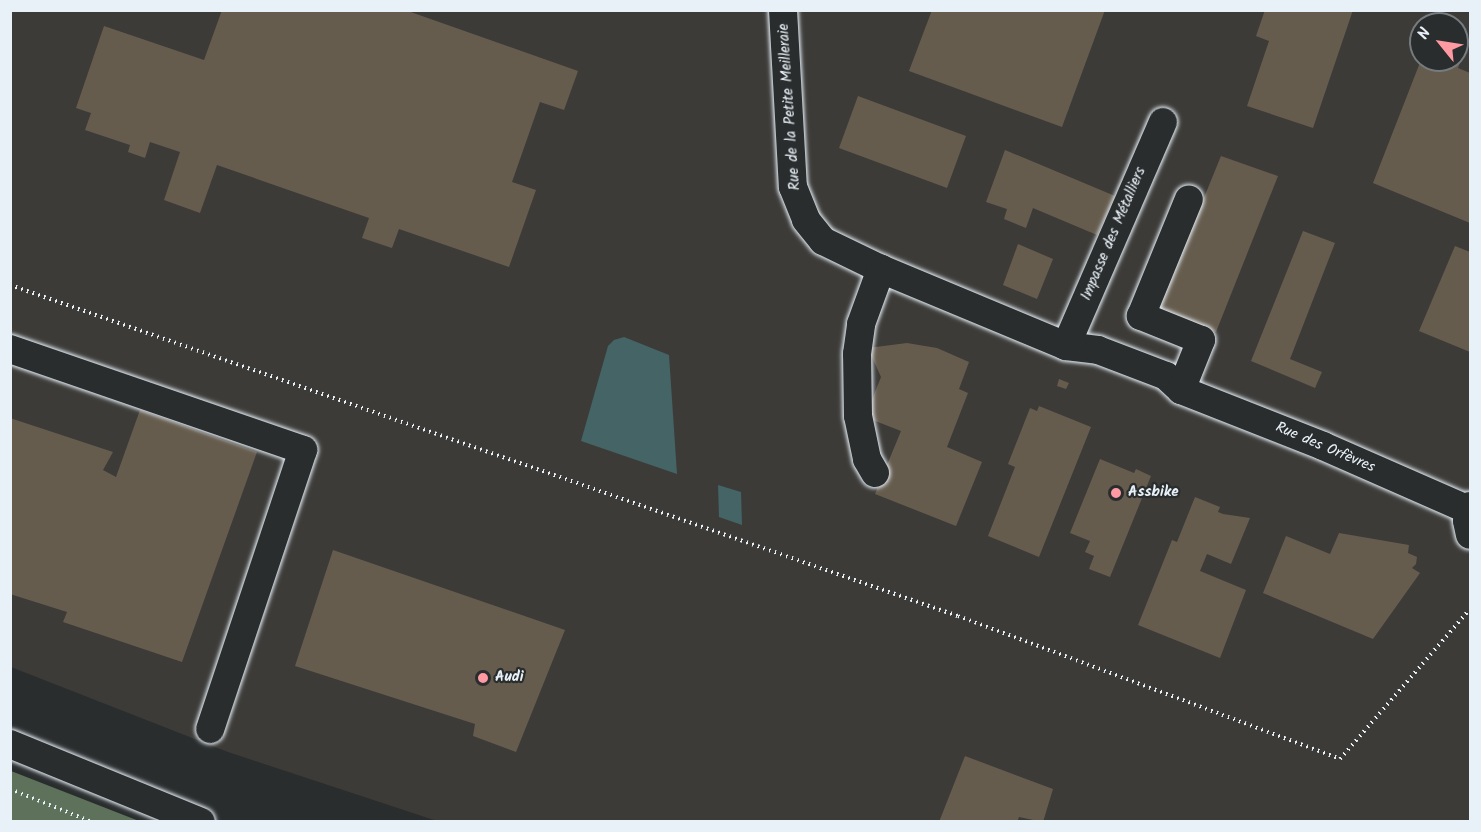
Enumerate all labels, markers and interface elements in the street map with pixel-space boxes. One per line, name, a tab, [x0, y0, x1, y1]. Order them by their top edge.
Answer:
north arrow	[1409, 12, 1469, 72]
street label: Rue de la Petite Meilleraie	[775, 23, 805, 191]
text: N	[1411, 23, 1438, 44]
street label: Impasse des Métalliers	[1078, 165, 1150, 303]
street label: Rue des Orfèvres	[1273, 419, 1377, 477]
place label: Assbike	[1128, 484, 1179, 502]
marker: Assbike	[1109, 486, 1123, 500]
place label: Audi	[495, 669, 524, 687]
marker: Audi	[476, 671, 490, 685]

